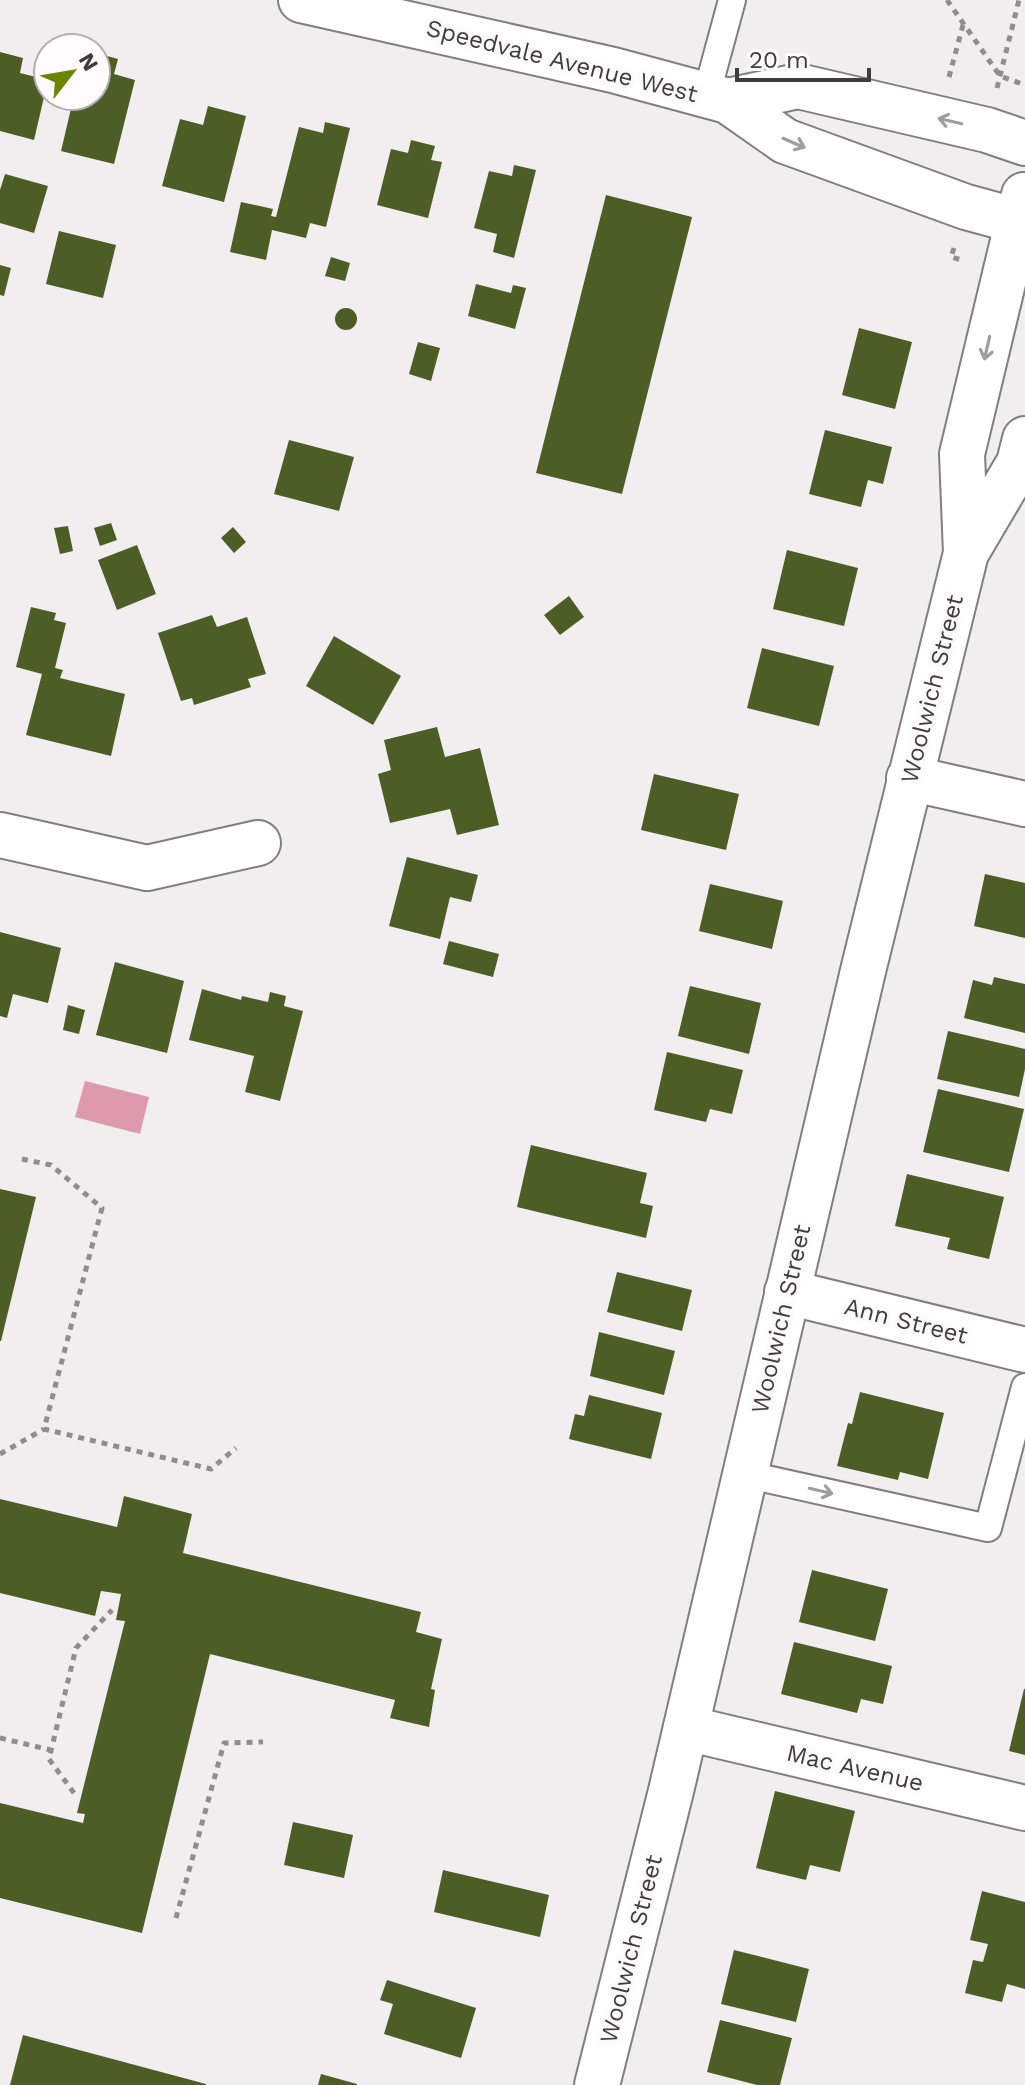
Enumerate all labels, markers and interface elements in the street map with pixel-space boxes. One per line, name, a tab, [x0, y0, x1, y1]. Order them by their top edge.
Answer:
street label: Speedvale Avenue West	[423, 14, 701, 108]
north arrow	[32, 32, 112, 112]
scale bar	[737, 32, 869, 82]
text: 20 m	[749, 46, 809, 74]
text: N	[74, 49, 104, 75]
one-way arrow	[938, 113, 964, 128]
one-way arrow	[781, 137, 805, 152]
one-way arrow	[979, 335, 994, 360]
street label: Woolwich Street	[895, 592, 969, 786]
street label: Woolwich Street	[746, 1222, 816, 1416]
street label: Ann Street	[841, 1292, 971, 1350]
one-way arrow	[807, 1484, 833, 1499]
street label: Mac Avenue	[784, 1739, 926, 1797]
street label: Woolwich Street	[594, 1852, 668, 2046]

